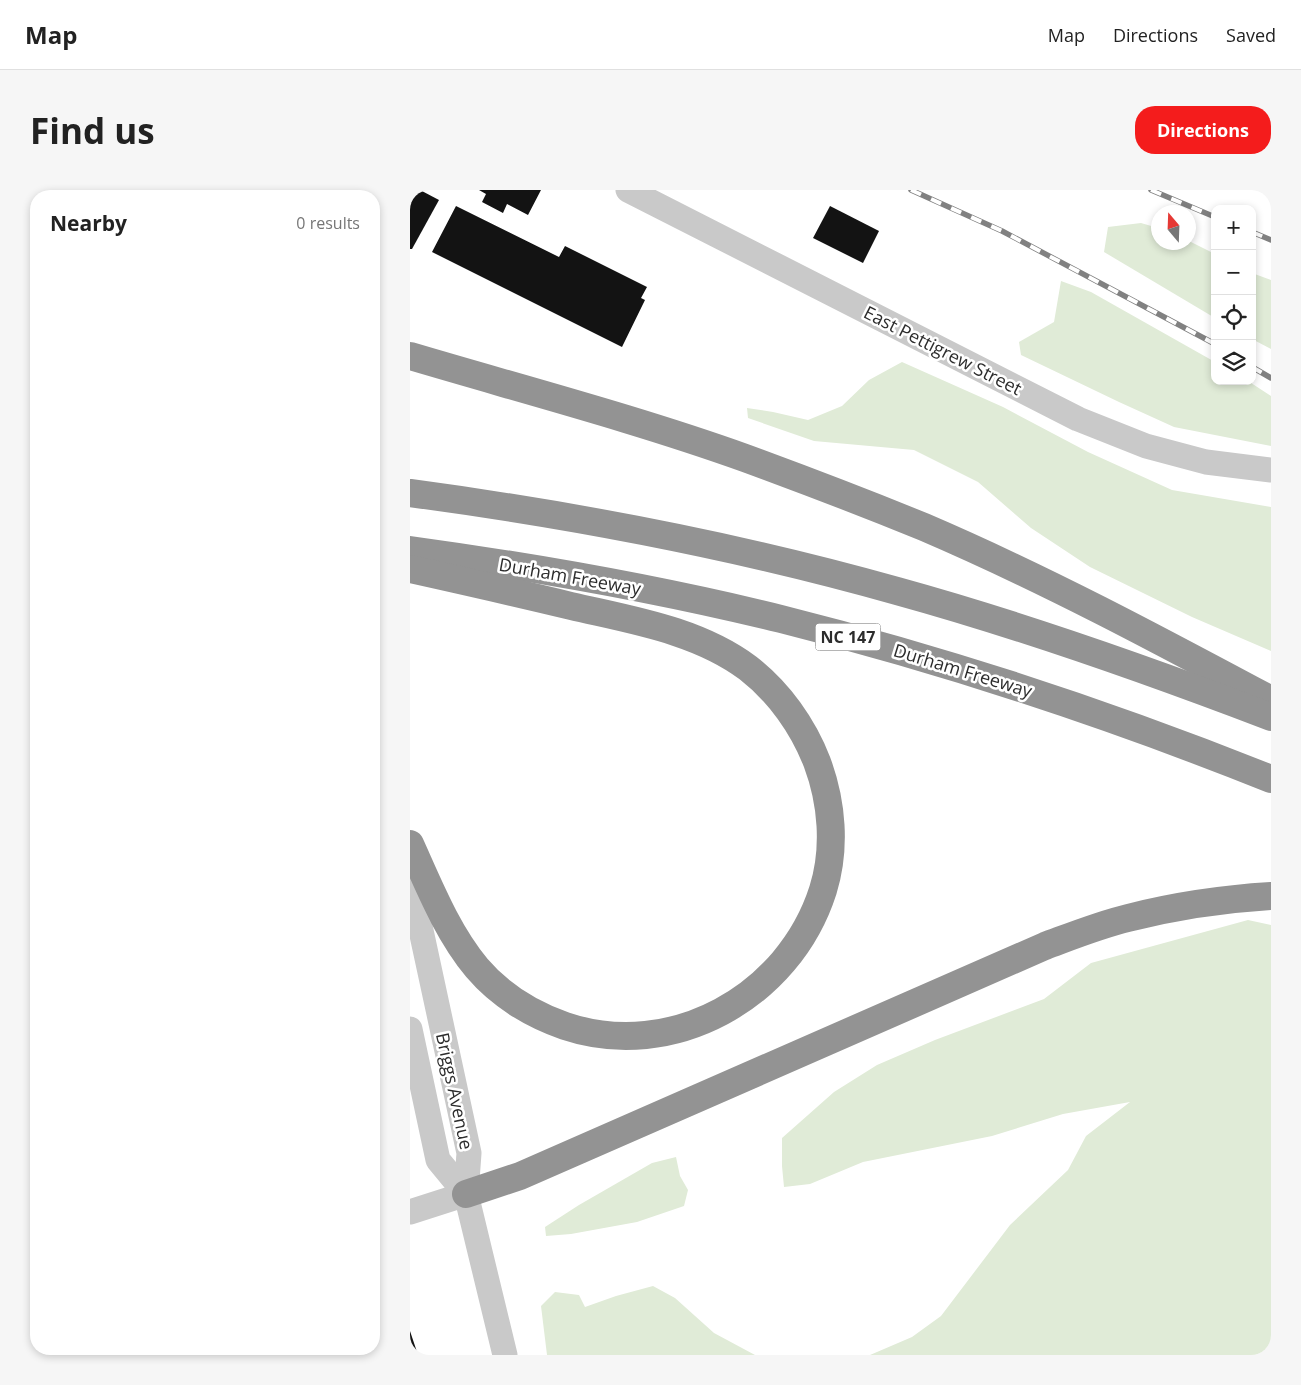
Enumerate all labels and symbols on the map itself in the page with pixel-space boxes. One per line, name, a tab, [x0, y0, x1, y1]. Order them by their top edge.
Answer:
north arrow	[1151, 205, 1196, 250]
street label: East Pettigrew Street	[860, 300, 1026, 400]
street label: Durham Freeway	[497, 552, 644, 600]
road number: NC 147	[816, 624, 880, 651]
street label: Durham Freeway	[891, 638, 1036, 703]
street label: Briggs Avenue	[431, 1030, 479, 1152]

